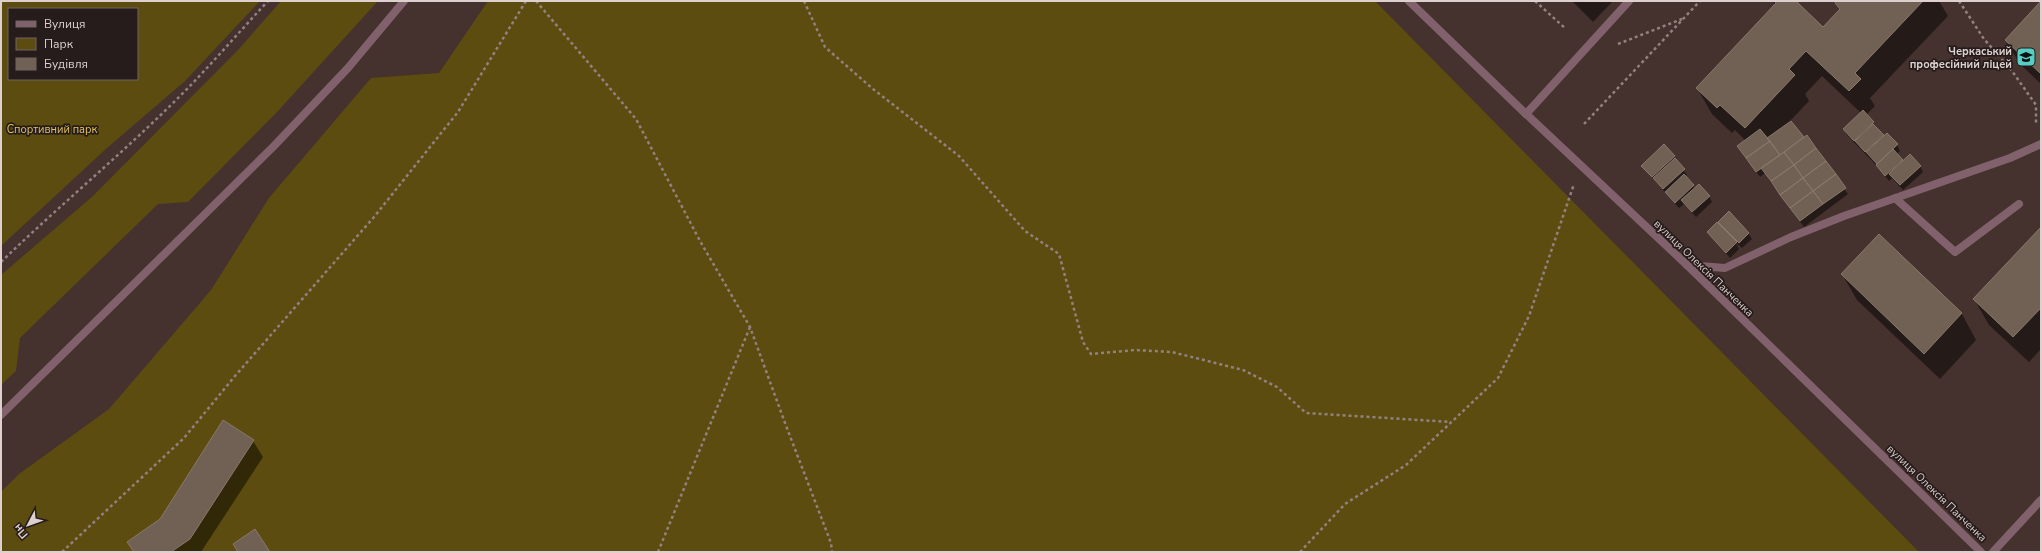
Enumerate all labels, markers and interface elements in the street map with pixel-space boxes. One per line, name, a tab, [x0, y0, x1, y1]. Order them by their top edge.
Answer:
legend	[8, 8, 138, 80]
text: Вулиця	[44, 16, 86, 32]
text: Парк	[44, 36, 74, 52]
place label: Черкаський професійний ліцей	[1910, 44, 2012, 72]
school or university icon: Черкаський професійний ліцей	[2015, 46, 2037, 68]
text: Будівля	[44, 56, 88, 72]
park label: Спортивний парк	[7, 122, 98, 137]
street label: вулиця Олексія Панченка	[1650, 217, 1757, 320]
street label: вулиця Олексія Панченка	[1883, 442, 1990, 545]
north arrow	[8, 505, 48, 545]
text: Пн	[10, 521, 31, 542]

